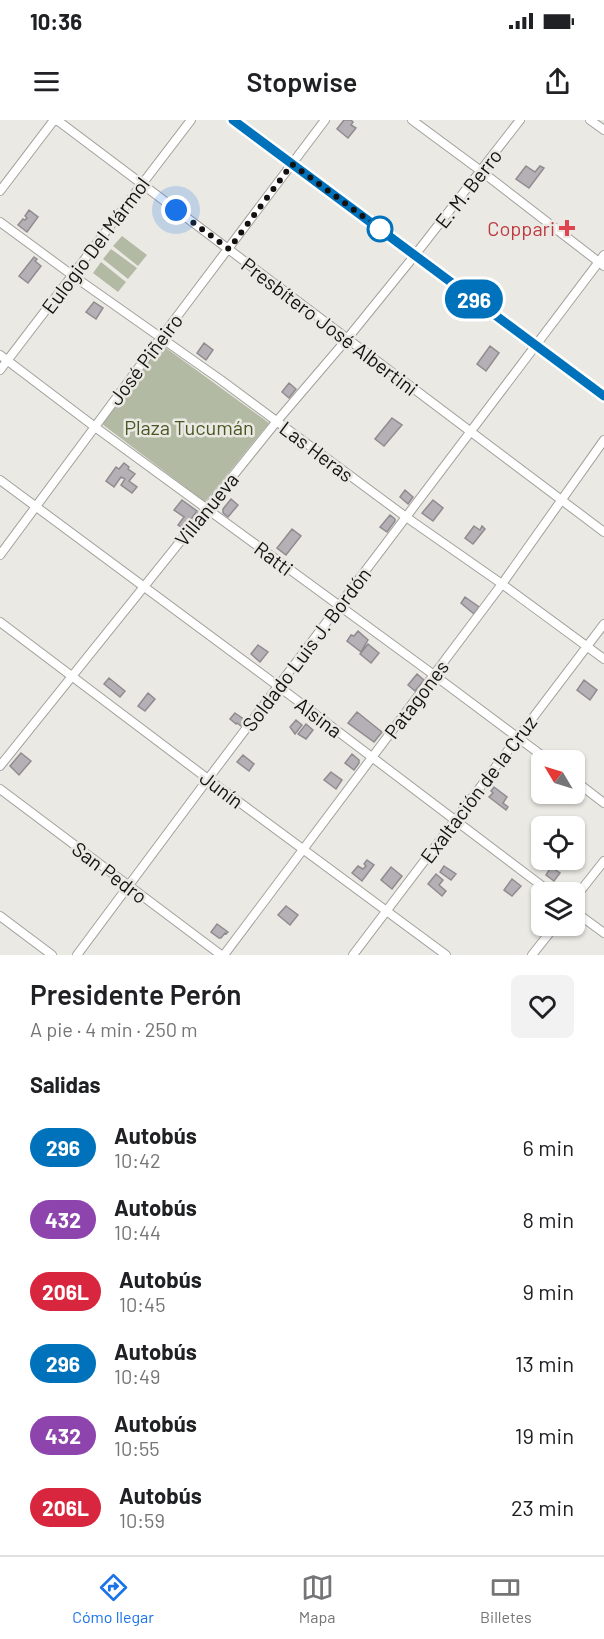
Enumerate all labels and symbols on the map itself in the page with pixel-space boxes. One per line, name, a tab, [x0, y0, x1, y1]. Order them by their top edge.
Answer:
street label: E. M. Berro	[430, 144, 506, 232]
street label: Eulogio Del Mármol	[36, 172, 154, 318]
your location	[161, 195, 191, 225]
unlabelled marker	[367, 216, 393, 242]
place label: Coppari	[487, 216, 555, 240]
marker: Coppari	[560, 221, 574, 235]
street label: Presbítero José Albertini	[237, 252, 423, 400]
line badge: 296	[440, 280, 508, 318]
street label: José Piñeiro	[103, 309, 187, 409]
park label: Plaza Tucumán	[124, 415, 254, 439]
street label: Las Heras	[275, 416, 359, 486]
street label: Villanueva	[169, 467, 243, 551]
street label: Ratti	[250, 536, 298, 580]
street label: Soldado Luis J. Bordón	[237, 562, 375, 736]
street label: Patagones	[379, 655, 453, 743]
street label: Alsina	[291, 692, 347, 742]
street label: Exaltación de la Cruz	[415, 710, 541, 867]
north arrow	[531, 750, 585, 804]
street label: Junín	[196, 765, 248, 813]
street label: San Pedro	[68, 836, 152, 908]

